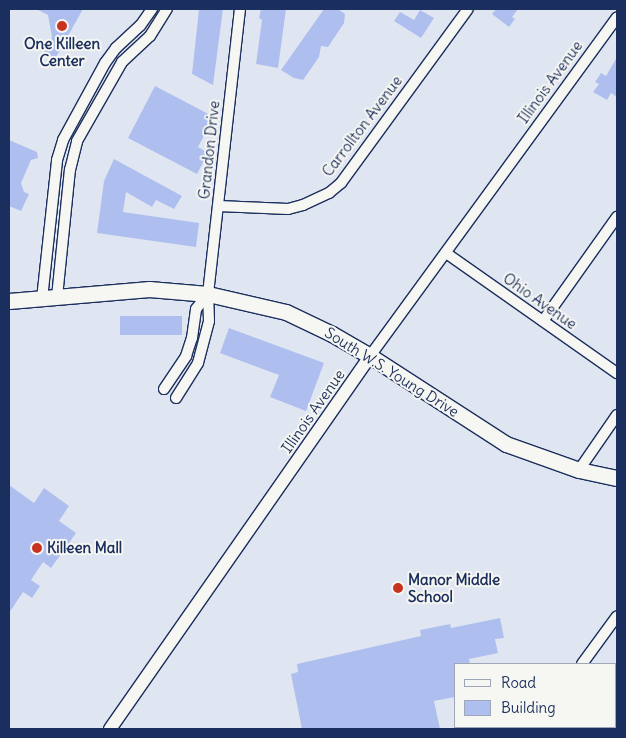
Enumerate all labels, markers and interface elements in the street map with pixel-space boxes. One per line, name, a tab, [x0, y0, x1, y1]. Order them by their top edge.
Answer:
marker: One Killeen Center	[56, 20, 68, 32]
place label: One Killeen Center	[24, 34, 100, 69]
street label: Illinois Avenue	[514, 37, 586, 127]
street label: Carrollton Avenue	[318, 72, 406, 180]
street label: Grandon Drive	[195, 100, 223, 200]
street label: Ohio Avenue	[500, 269, 580, 333]
street label: South W.S. Young Drive	[322, 323, 462, 421]
street label: Illinois Avenue	[278, 366, 348, 456]
place label: Killeen Mall	[47, 539, 122, 557]
marker: Killeen Mall	[31, 542, 43, 554]
place label: Manor Middle School	[408, 570, 500, 605]
marker: Manor Middle School	[392, 582, 404, 594]
legend	[454, 663, 616, 728]
text: Road	[501, 673, 536, 692]
text: Building	[501, 698, 556, 717]

